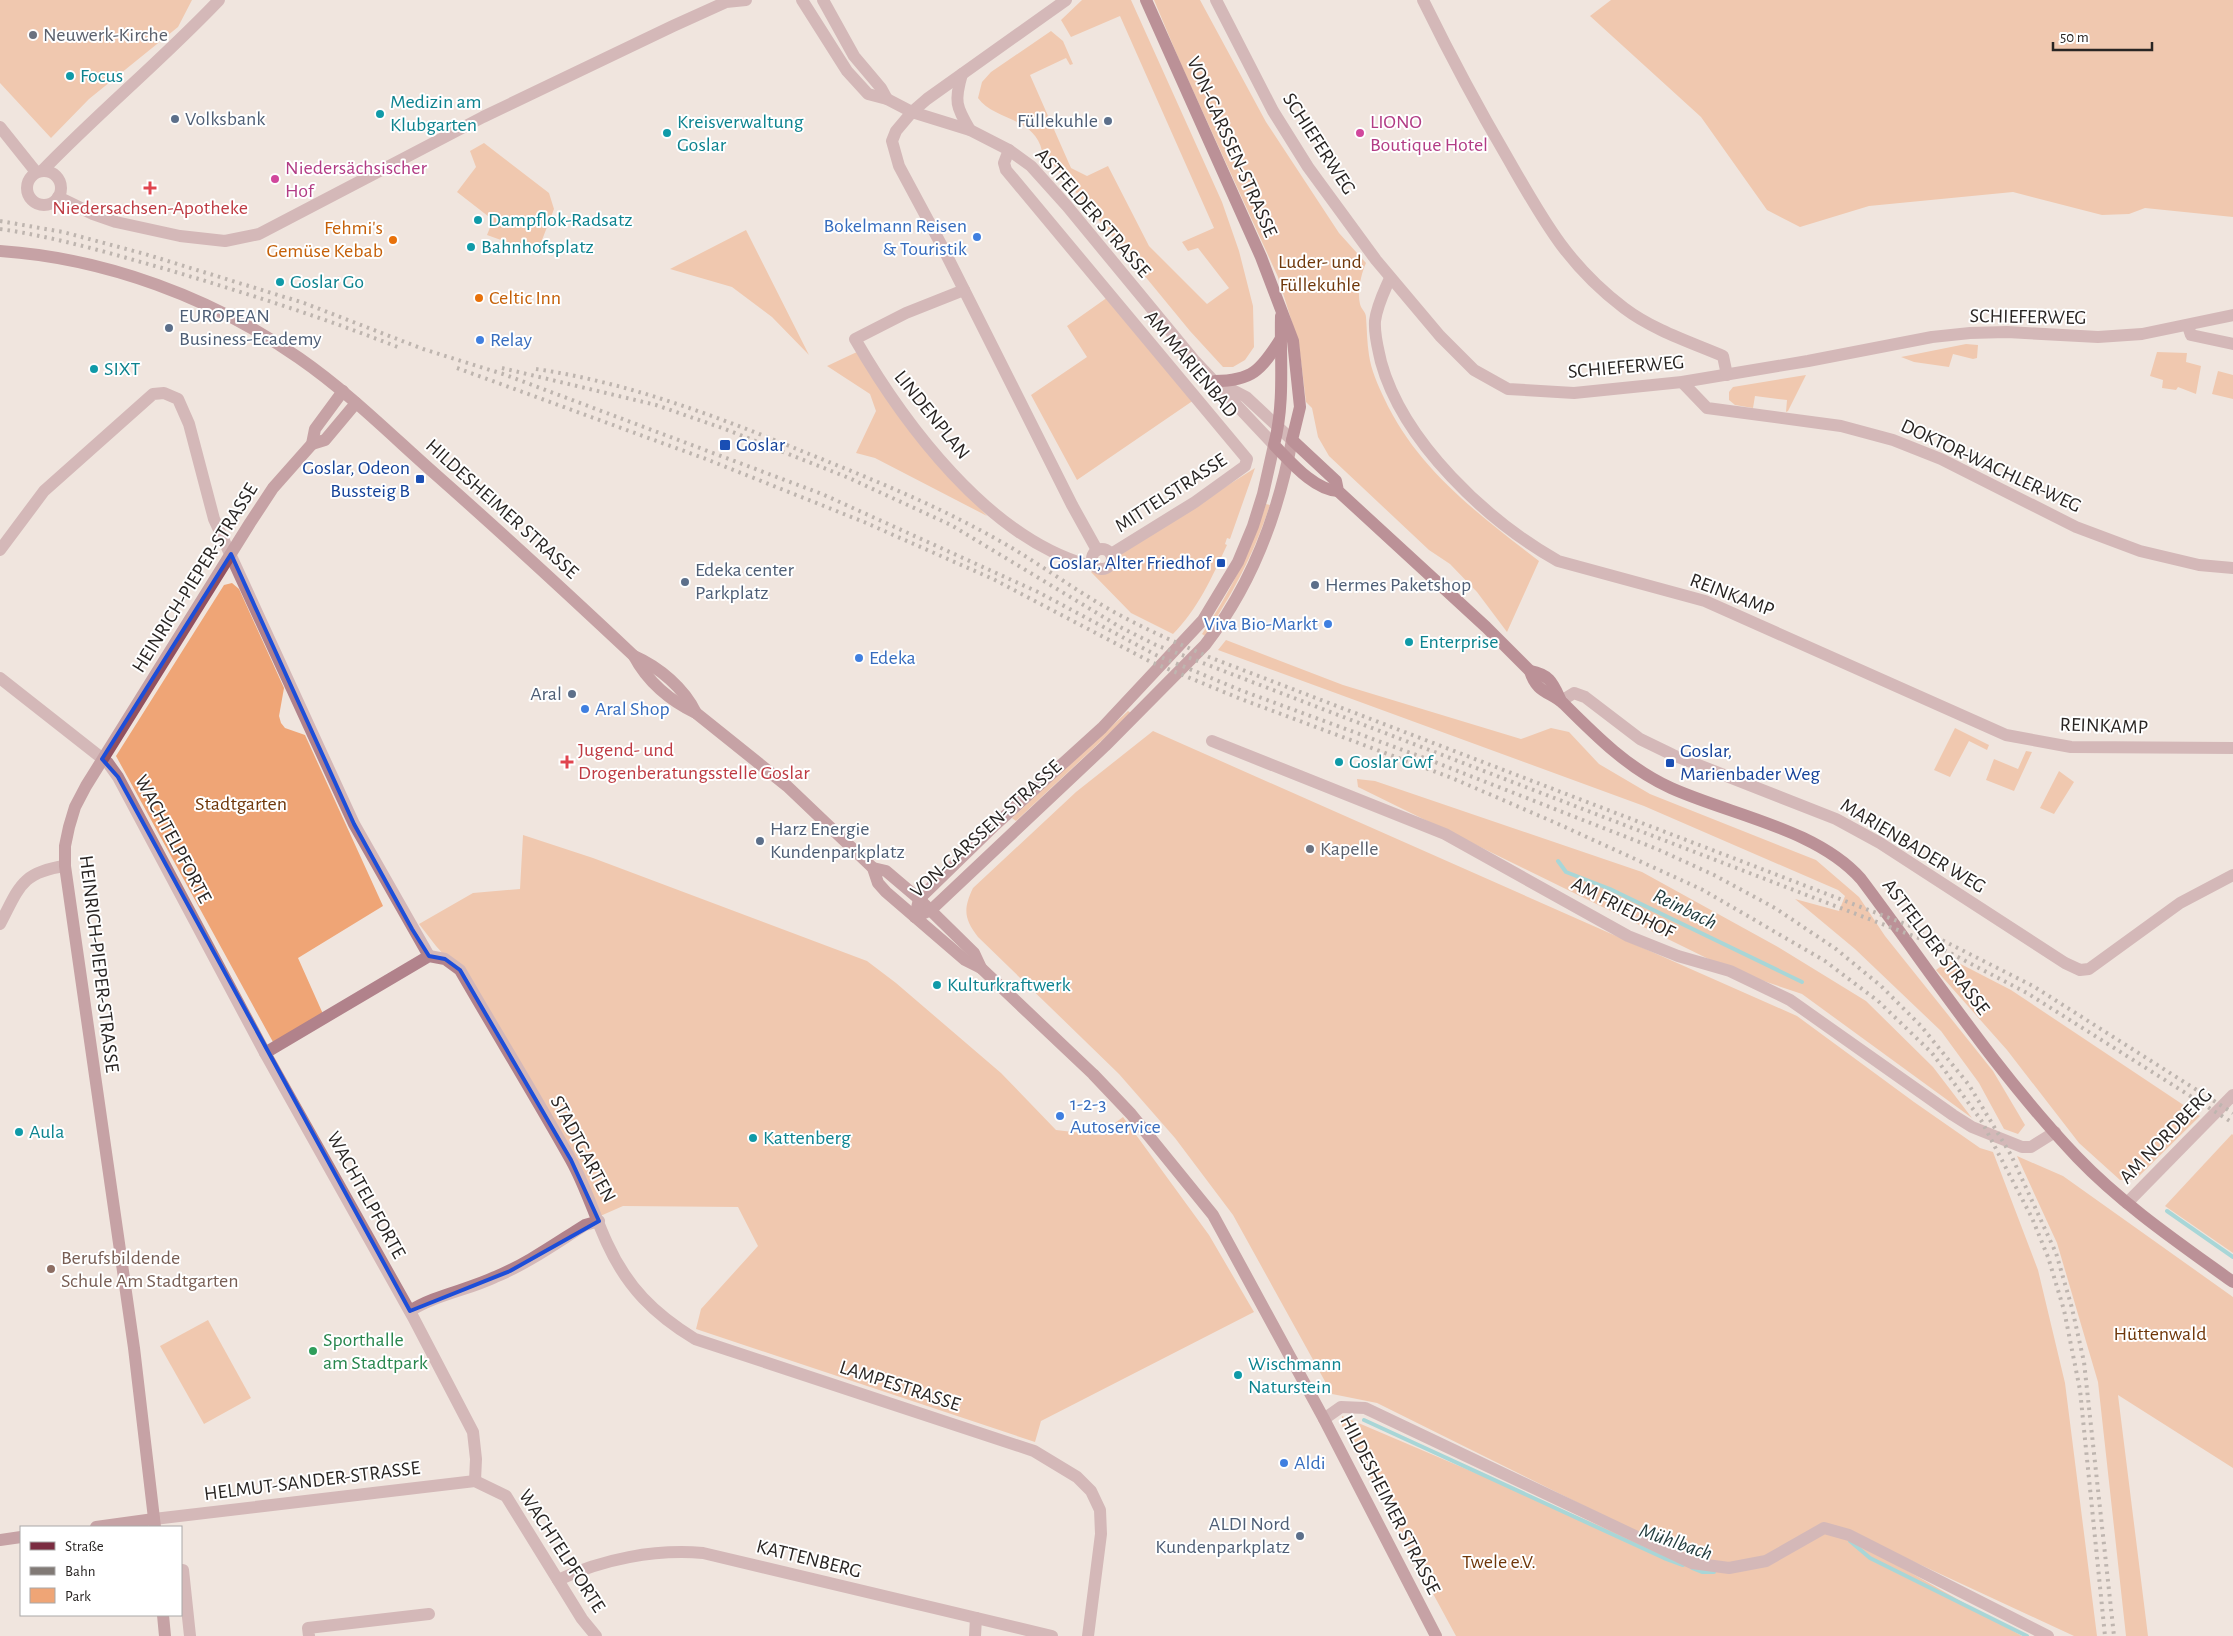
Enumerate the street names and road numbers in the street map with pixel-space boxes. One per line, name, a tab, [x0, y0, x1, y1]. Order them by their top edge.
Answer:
street label: VON-GARSSEN-STRASSE	[1183, 54, 1281, 241]
street label: SCHIEFERWEG	[1279, 90, 1359, 198]
street label: ASTFELDER STRASSE	[1032, 144, 1155, 282]
street label: SCHIEFERWEG	[1969, 306, 2087, 328]
street label: AM MARIENBAD	[1141, 307, 1241, 421]
street label: SCHIEFERWEG	[1567, 352, 1685, 382]
street label: LINDENPLAN	[890, 367, 974, 463]
street label: DOKTOR-WACHLER-WEG	[1898, 415, 2084, 517]
street label: HILDESHEIMER STRASSE	[422, 435, 583, 583]
street label: MITTELSTRASSE	[1112, 449, 1231, 536]
street label: HEINRICH-PIEPER-STRASSE	[129, 480, 262, 676]
street label: REINKAMP	[1687, 570, 1777, 620]
street label: REINKAMP	[2059, 714, 2149, 738]
street label: VON-GARSSEN-STRASSE	[907, 756, 1066, 902]
street label: WACHTELPFORTE	[131, 772, 215, 907]
street label: MARIENBADER WEG	[1837, 795, 1989, 897]
street label: HEINRICH-PIEPER-STRASSE	[76, 854, 122, 1074]
street label: AM FRIEDHOF	[1568, 873, 1678, 943]
street label: ASTFELDER STRASSE	[1879, 875, 1994, 1019]
street label: AM NORDBERG	[2116, 1084, 2216, 1188]
street label: STADTGARTEN	[547, 1092, 619, 1206]
street label: WACHTELPFORTE	[323, 1128, 409, 1262]
street label: LAMPESTRASSE	[837, 1357, 963, 1415]
street label: HILDESHEIMER STRASSE	[1336, 1412, 1444, 1598]
street label: HELMUT-SANDER-STRASSE	[203, 1458, 422, 1504]
street label: WACHTELPFORTE	[515, 1486, 609, 1616]
street label: KATTENBERG	[754, 1536, 864, 1582]

